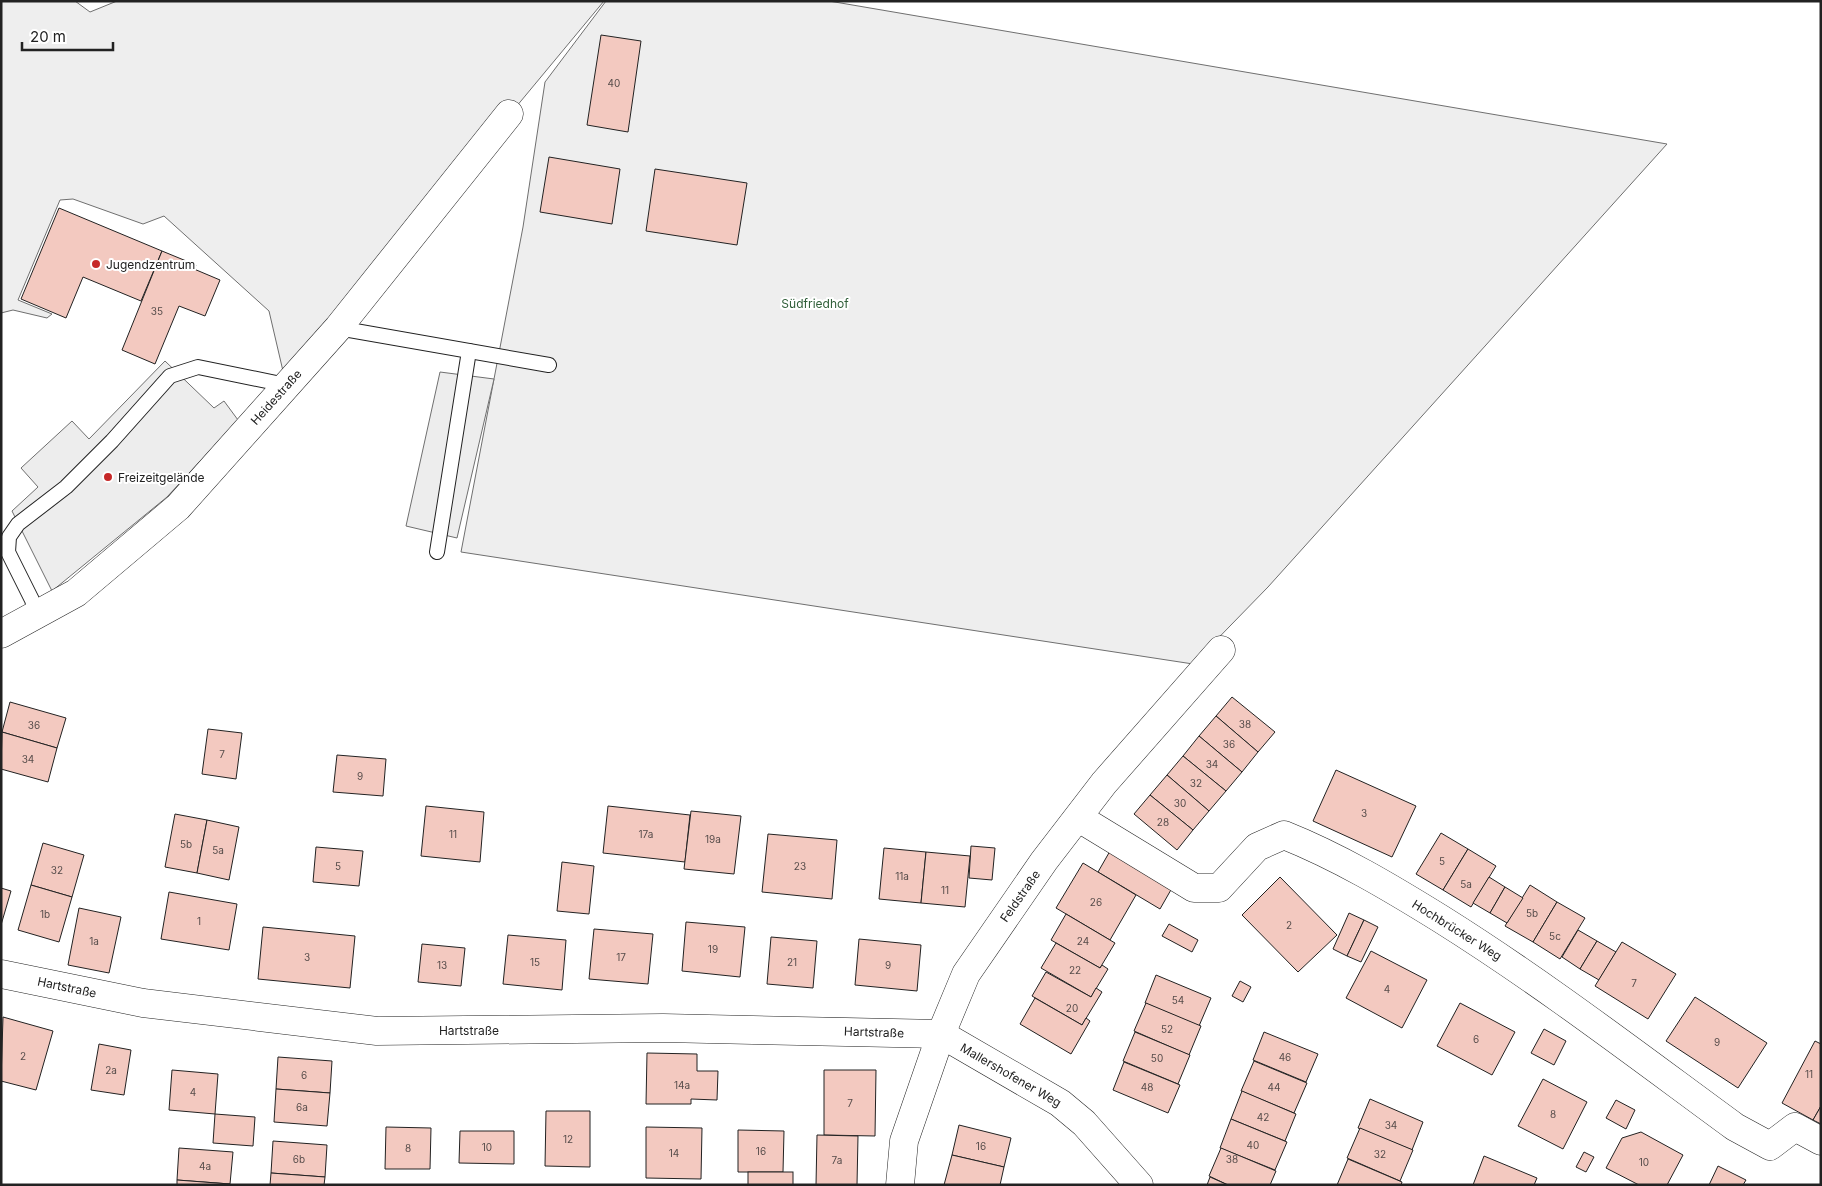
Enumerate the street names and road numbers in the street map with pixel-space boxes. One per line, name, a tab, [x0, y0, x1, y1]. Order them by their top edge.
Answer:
street label: Heidestraße	[247, 366, 305, 428]
street label: Feldstraße	[997, 867, 1043, 925]
street label: Hochbrücker Weg	[1409, 896, 1505, 964]
street label: Hartstraße	[36, 973, 98, 1001]
street label: Hartstraße	[439, 1023, 499, 1038]
street label: Hartstraße	[844, 1023, 904, 1041]
street label: Mallershofener Weg	[958, 1040, 1064, 1110]

